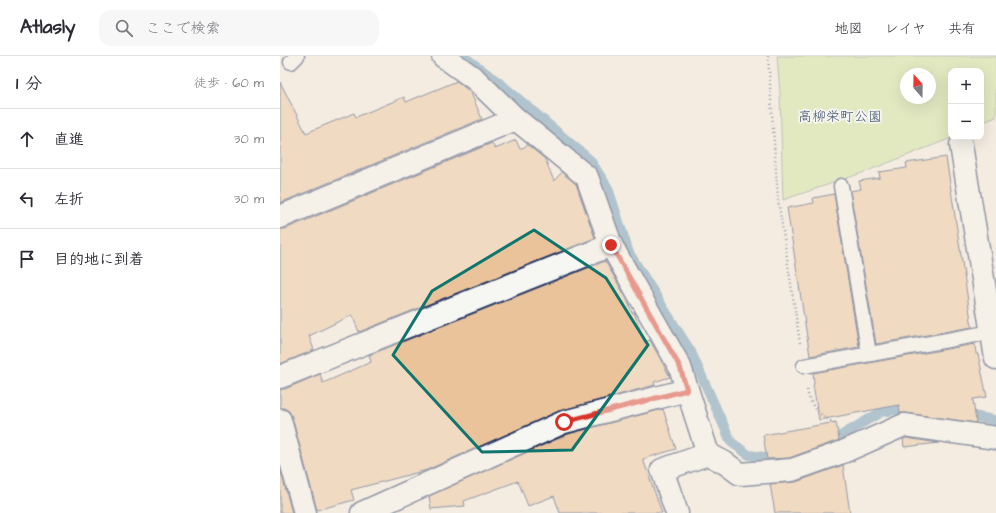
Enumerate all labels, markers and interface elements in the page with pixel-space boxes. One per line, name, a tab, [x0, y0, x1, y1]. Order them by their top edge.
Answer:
search box	[99, 10, 379, 46]
text: Atlasly	[20, 14, 75, 41]
icon: search	[113, 17, 135, 39]
text: ここで検索	[145, 18, 220, 39]
text: 地図	[835, 19, 863, 39]
text: レイヤ	[885, 19, 926, 39]
text: 共有	[948, 19, 976, 39]
north arrow	[900, 68, 936, 104]
map controls	[948, 68, 984, 140]
button: +	[948, 68, 984, 104]
text: 1 分	[16, 72, 42, 96]
text: 徒歩 · 60 m	[194, 74, 264, 92]
button: −	[948, 104, 984, 140]
park label: 高柳栄町公園	[798, 107, 882, 127]
icon: ahead	[16, 128, 38, 150]
text: 直進	[54, 129, 84, 150]
text: 30 m	[234, 130, 264, 148]
icon: left	[16, 188, 38, 210]
text: 左折	[54, 189, 84, 210]
text: 30 m	[234, 190, 264, 208]
route end	[602, 236, 620, 254]
icon: arrive	[16, 248, 38, 270]
text: 目的地に到着	[54, 249, 144, 270]
route start	[555, 413, 573, 431]

